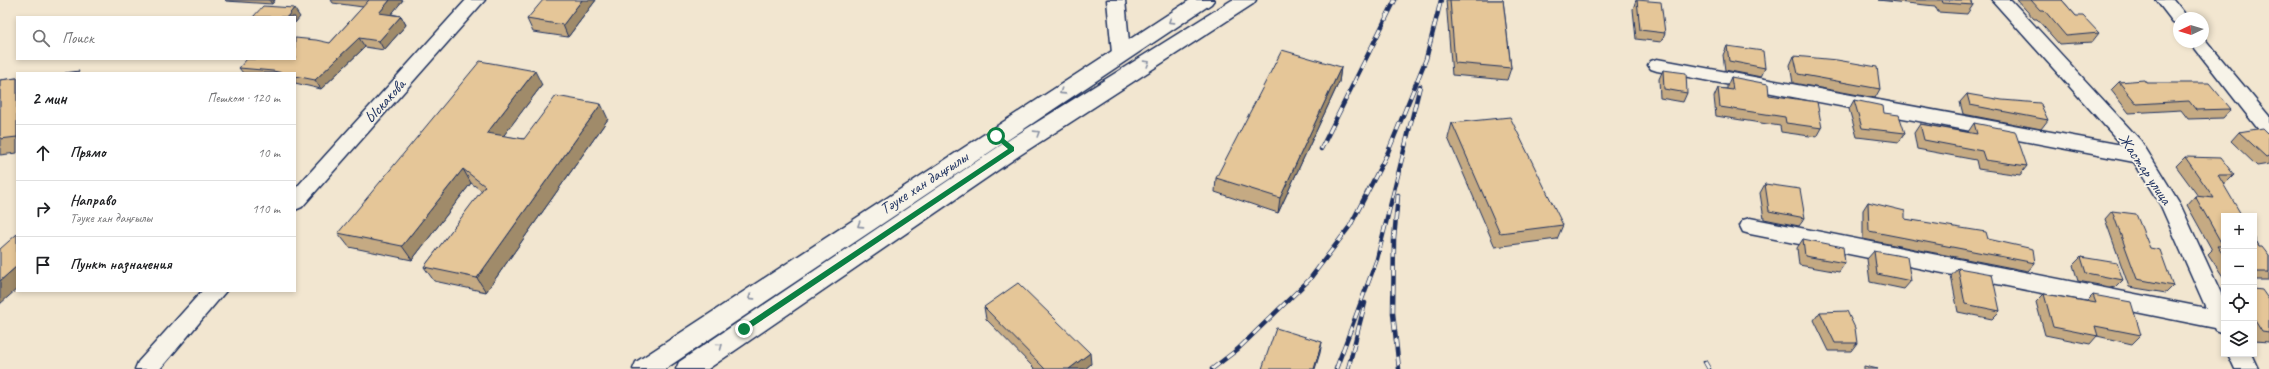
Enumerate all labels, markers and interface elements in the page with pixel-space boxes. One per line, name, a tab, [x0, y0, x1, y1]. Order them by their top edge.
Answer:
north arrow	[2173, 12, 2209, 48]
search box	[16, 16, 296, 60]
one-way arrow	[1168, 16, 1175, 24]
icon: search	[30, 27, 52, 49]
text: Поиск	[62, 29, 94, 48]
one-way arrow	[1143, 61, 1150, 68]
street label: Ыскакова	[360, 74, 411, 127]
one-way arrow	[1059, 87, 1066, 95]
text: 2 мин	[32, 88, 67, 109]
text: Пешком · 120 m	[207, 90, 280, 106]
route start	[987, 127, 1005, 145]
one-way arrow	[1033, 130, 1040, 138]
street label: Жастар улица	[2114, 130, 2177, 210]
icon: ahead	[32, 142, 54, 164]
text: Прямо	[70, 143, 106, 162]
text: 10 m	[258, 145, 280, 161]
street label: Тәуке хан даңғылы	[876, 146, 973, 219]
text: Направо	[70, 191, 116, 210]
icon: right	[32, 198, 54, 220]
text: 110 m	[252, 201, 280, 217]
text: Тәуке хан даңғылы	[70, 210, 152, 226]
map controls	[2221, 213, 2257, 357]
button: +	[2221, 213, 2257, 249]
one-way arrow	[857, 221, 864, 228]
button: −	[2221, 249, 2257, 285]
icon: arrive	[32, 254, 54, 276]
text: Пункт назначения	[70, 255, 172, 274]
button: locate	[2221, 285, 2257, 321]
one-way arrow	[749, 292, 756, 299]
route end	[735, 320, 753, 338]
button: layers	[2221, 321, 2257, 357]
one-way arrow	[716, 343, 723, 351]

